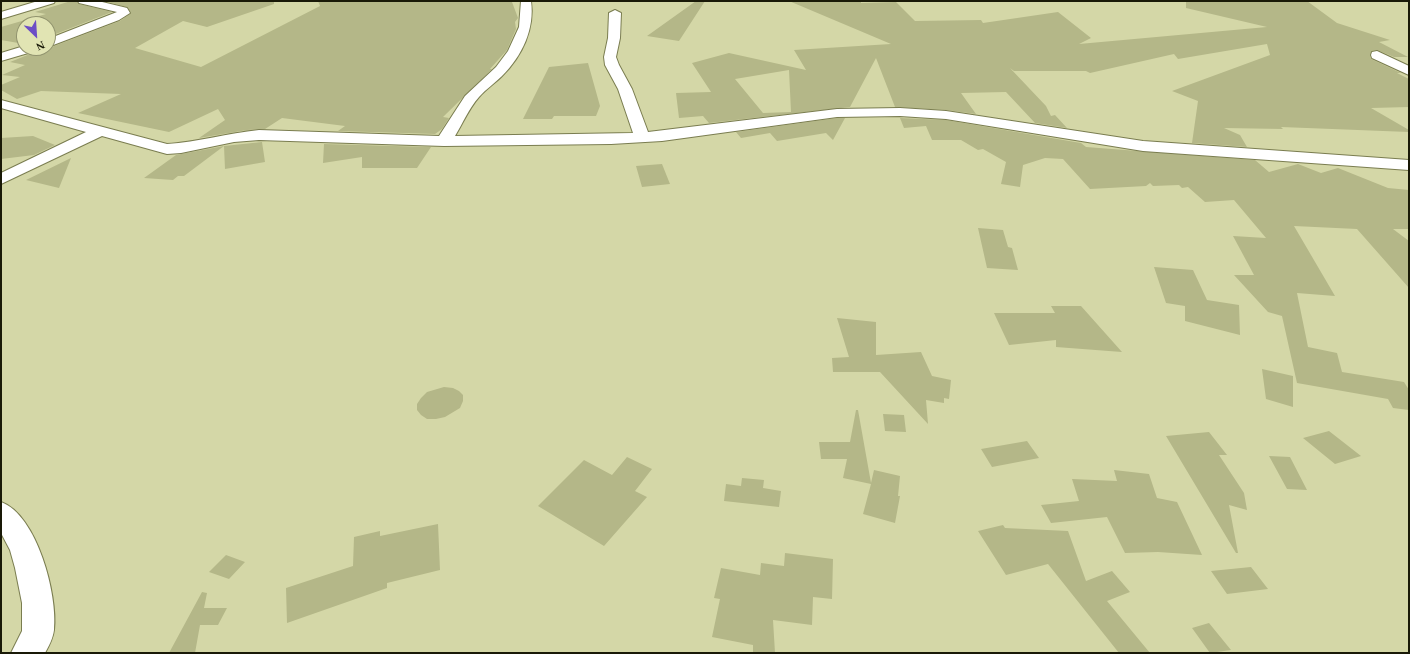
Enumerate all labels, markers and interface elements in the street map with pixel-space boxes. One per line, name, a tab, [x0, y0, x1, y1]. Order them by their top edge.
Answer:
north arrow	[16, 16, 56, 56]
text: N	[35, 39, 47, 53]

